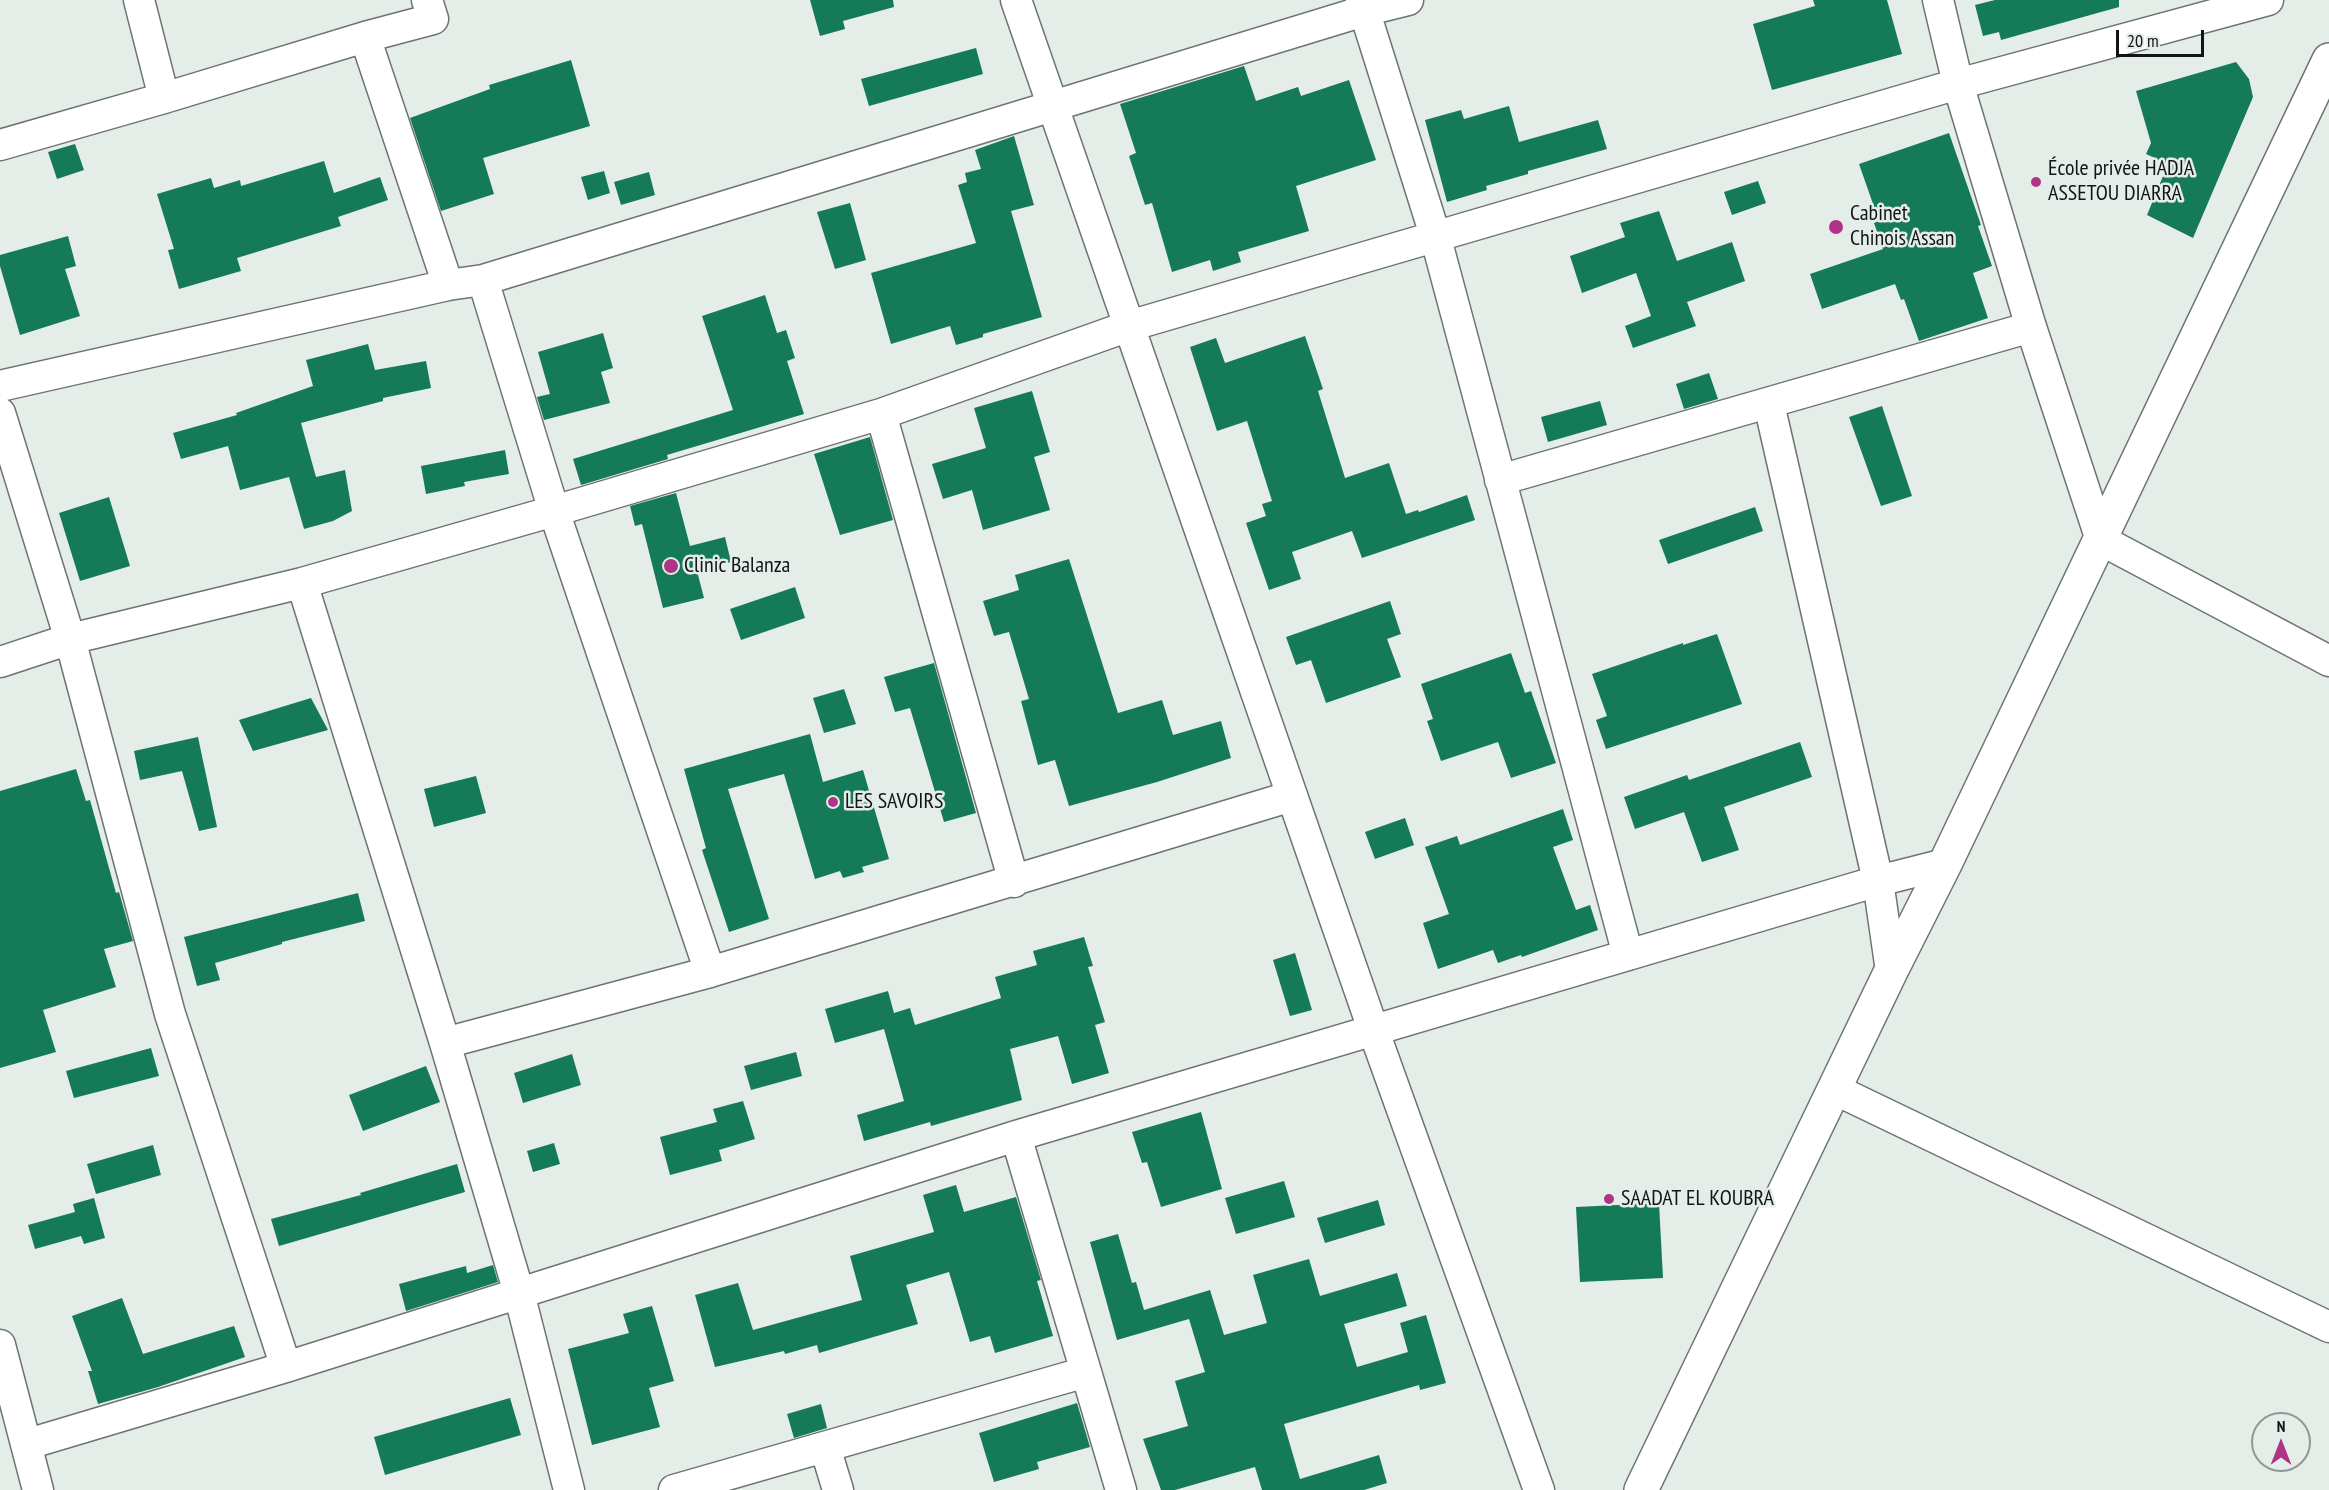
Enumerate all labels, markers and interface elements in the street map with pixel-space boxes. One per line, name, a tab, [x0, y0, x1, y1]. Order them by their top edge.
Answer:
scale bar	[2119, 18, 2208, 56]
text: 20 m	[2127, 29, 2159, 52]
place label: École privée HADJA ASSETOU DIARRA	[2048, 156, 2194, 208]
marker: École privée HADJA ASSETOU DIARRA	[2029, 175, 2043, 189]
place label: Cabinet Chinois Assan	[1850, 201, 1954, 252]
marker: Cabinet Chinois Assan	[1827, 218, 1845, 236]
place label: Clinic Balanza	[684, 553, 790, 579]
marker: Clinic Balanza	[662, 557, 680, 575]
place label: LES SAVOIRS	[845, 789, 943, 815]
marker: LES SAVOIRS	[826, 795, 840, 809]
place label: SAADAT EL KOUBRA	[1621, 1186, 1774, 1212]
marker: SAADAT EL KOUBRA	[1602, 1192, 1616, 1206]
north arrow	[2251, 1412, 2311, 1472]
text: N	[2277, 1416, 2285, 1436]

